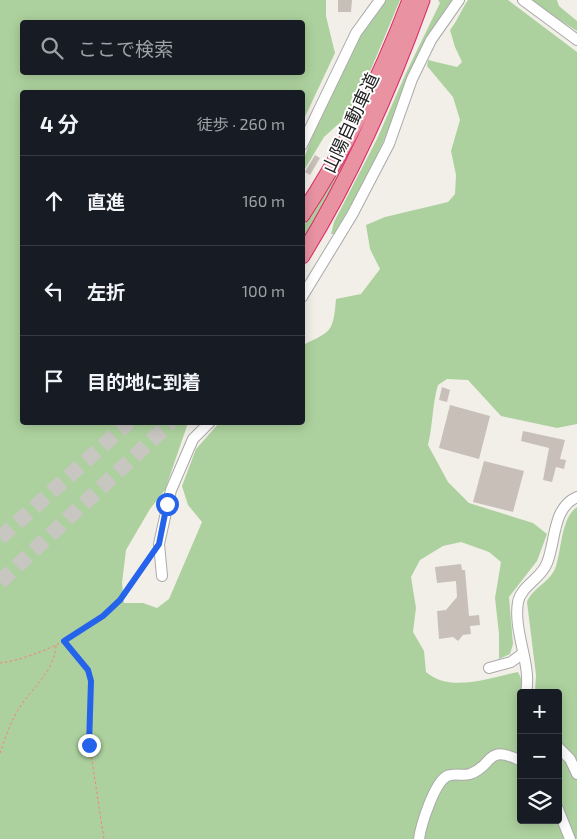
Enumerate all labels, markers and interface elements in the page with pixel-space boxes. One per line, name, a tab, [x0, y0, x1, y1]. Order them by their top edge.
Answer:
search box	[20, 20, 305, 75]
icon: search	[38, 34, 66, 62]
text: ここで検索	[78, 37, 173, 60]
street label: 山陽自動車道	[317, 69, 383, 176]
text: 4 分	[40, 111, 79, 136]
text: 徒歩 · 260 m	[197, 114, 285, 133]
icon: ahead	[40, 187, 68, 215]
text: 直進	[87, 190, 125, 213]
text: 160 m	[242, 191, 285, 210]
icon: left	[40, 277, 68, 305]
text: 左折	[87, 280, 125, 303]
text: 100 m	[242, 281, 285, 300]
icon: arrive	[40, 367, 68, 395]
text: 目的地に到着	[87, 370, 201, 393]
route start	[156, 493, 179, 516]
map controls	[517, 689, 562, 824]
button: +	[517, 689, 562, 734]
route end	[78, 734, 101, 757]
button: −	[517, 734, 562, 779]
button: layers	[517, 779, 562, 824]

